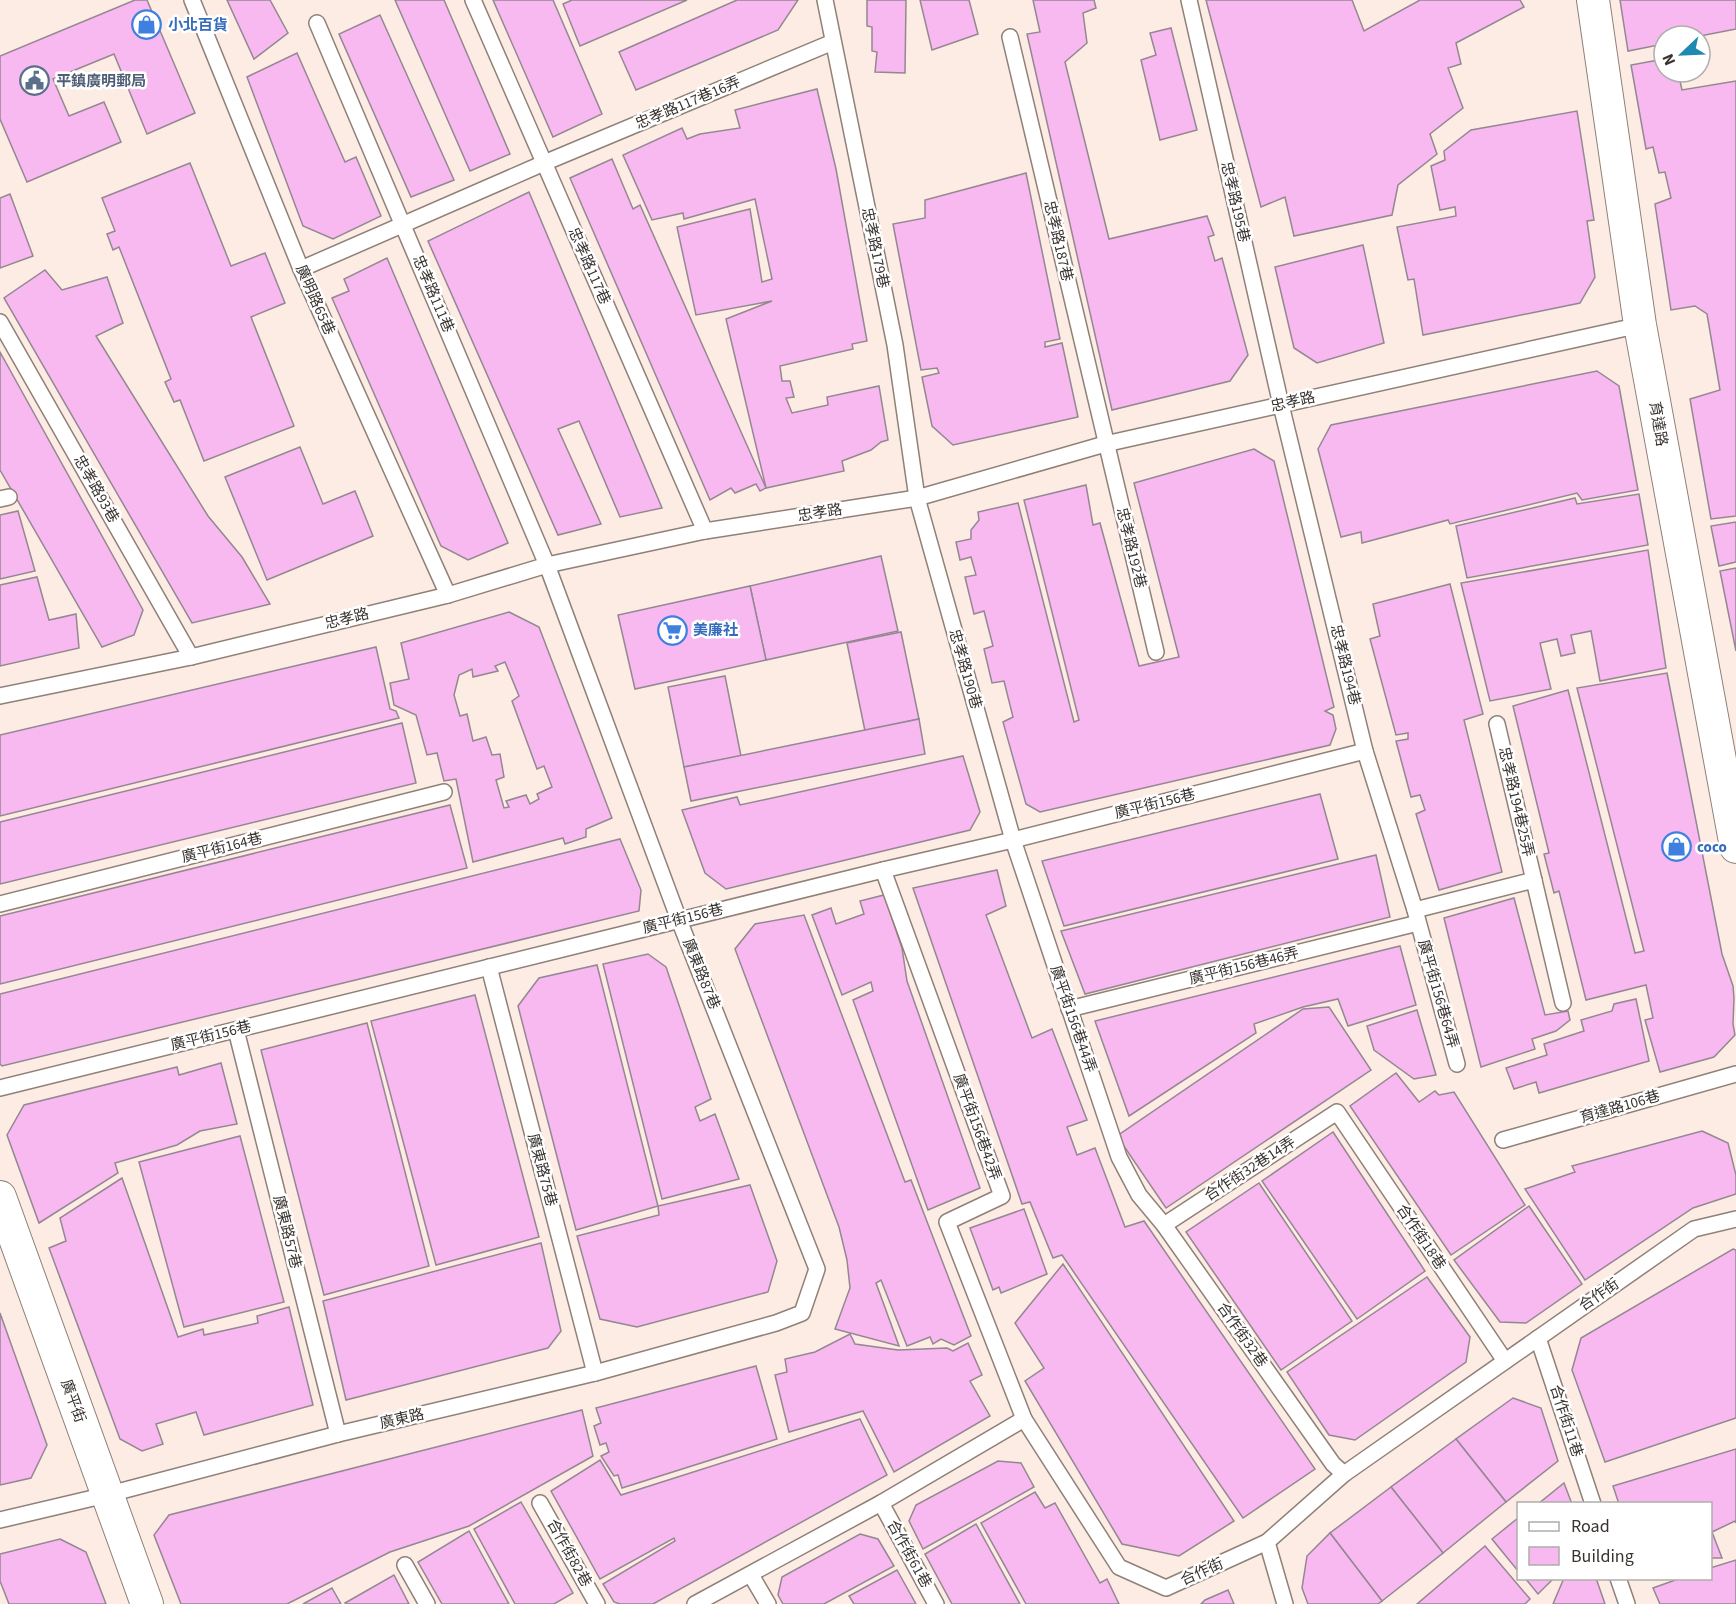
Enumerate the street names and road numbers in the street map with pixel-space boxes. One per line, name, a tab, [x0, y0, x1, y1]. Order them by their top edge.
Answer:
street label: 忠孝路117巷16弄	[632, 71, 744, 135]
street label: 忠孝路195巷	[1216, 160, 1254, 244]
street label: 忠孝路187巷	[1039, 199, 1077, 283]
street label: 忠孝路179巷	[856, 206, 894, 290]
street label: 忠孝路117巷	[563, 224, 615, 308]
street label: 忠孝路111巷	[407, 252, 459, 336]
street label: 廣明路65巷	[290, 262, 340, 338]
street label: 忠孝路	[1269, 387, 1317, 417]
street label: 育達路	[1644, 400, 1672, 448]
street label: 忠孝路93巷	[68, 451, 124, 527]
street label: 忠孝路	[796, 499, 844, 527]
street label: 忠孝路192巷	[1111, 505, 1151, 591]
street label: 忠孝路	[323, 603, 371, 635]
street label: 忠孝路194巷	[1325, 622, 1365, 708]
street label: 忠孝路190巷	[944, 627, 986, 711]
street label: 忠孝路194巷25弄	[1493, 745, 1539, 859]
street label: 廣平街156巷	[1112, 784, 1198, 824]
street label: 廣平街164巷	[179, 828, 265, 868]
street label: 廣平街156巷	[640, 899, 726, 939]
street label: 廣東路87巷	[677, 935, 725, 1013]
street label: 廣平街156巷64弄	[1412, 937, 1464, 1051]
street label: 廣平街156巷46弄	[1187, 942, 1301, 990]
street label: 廣平街156巷44弄	[1045, 962, 1101, 1076]
street label: 廣平街156巷	[168, 1016, 254, 1056]
street label: 廣平街156巷42弄	[948, 1071, 1006, 1183]
street label: 育達路106巷	[1578, 1086, 1662, 1128]
street label: 廣東路75巷	[522, 1131, 562, 1209]
street label: 合作街32巷14弄	[1200, 1132, 1300, 1206]
street label: 廣東路57巷	[268, 1193, 306, 1271]
street label: 合作街18巷	[1391, 1200, 1451, 1274]
street label: 合作街	[1575, 1273, 1623, 1317]
street label: 合作街32巷	[1212, 1298, 1272, 1372]
street label: 廣平街	[55, 1376, 91, 1426]
street label: 合作街11巷	[1544, 1382, 1588, 1460]
street label: 廣東路	[378, 1404, 426, 1434]
street label: 合作街82巷	[542, 1515, 596, 1591]
street label: 合作街61巷	[882, 1516, 936, 1592]
street label: 合作街	[1177, 1553, 1227, 1591]

